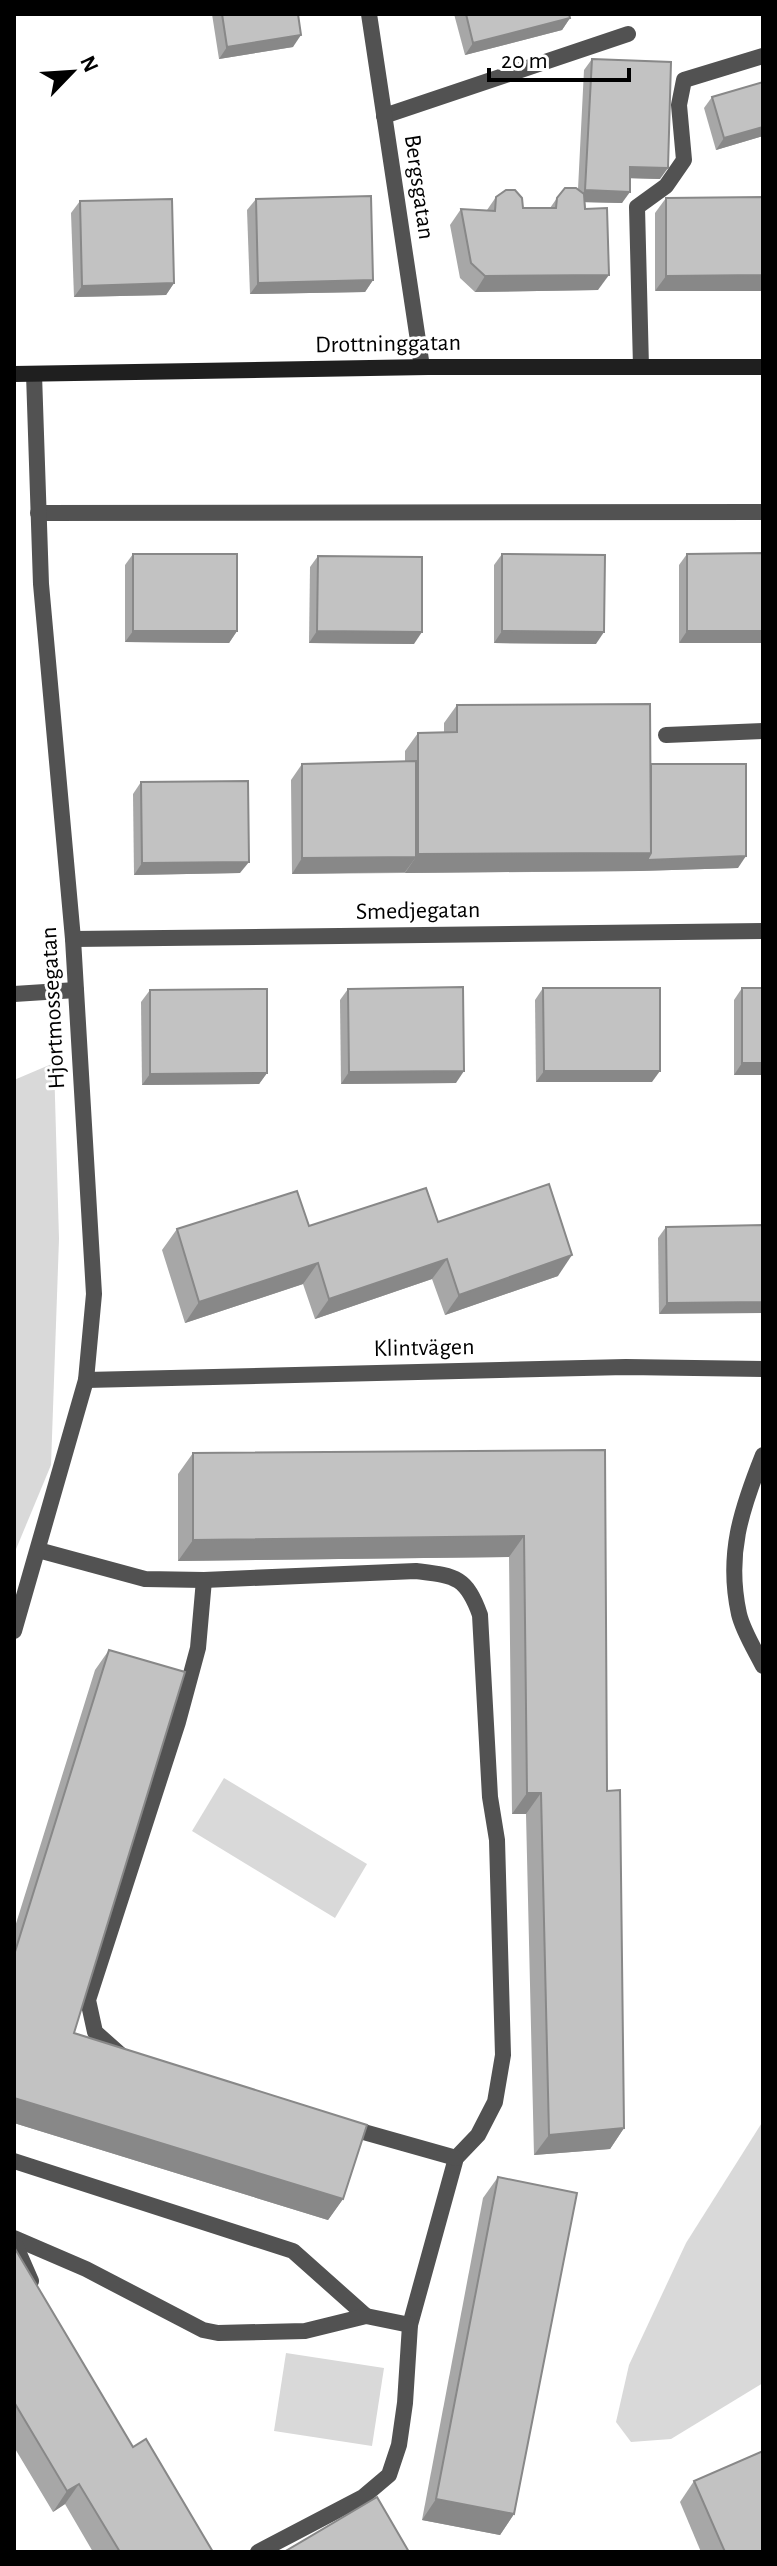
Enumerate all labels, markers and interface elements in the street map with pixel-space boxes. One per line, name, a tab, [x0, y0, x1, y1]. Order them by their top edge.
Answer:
north arrow	[32, 32, 112, 112]
scale bar	[489, 32, 629, 82]
text: 20 m	[501, 49, 548, 73]
text: N	[76, 52, 102, 76]
street label: Bergsgatan	[400, 133, 438, 241]
street label: Drottninggatan	[315, 331, 461, 357]
street label: Smedjegatan	[356, 898, 480, 924]
street label: Hjortmossegatan	[37, 926, 69, 1090]
street label: Klintvägen	[373, 1335, 475, 1361]

